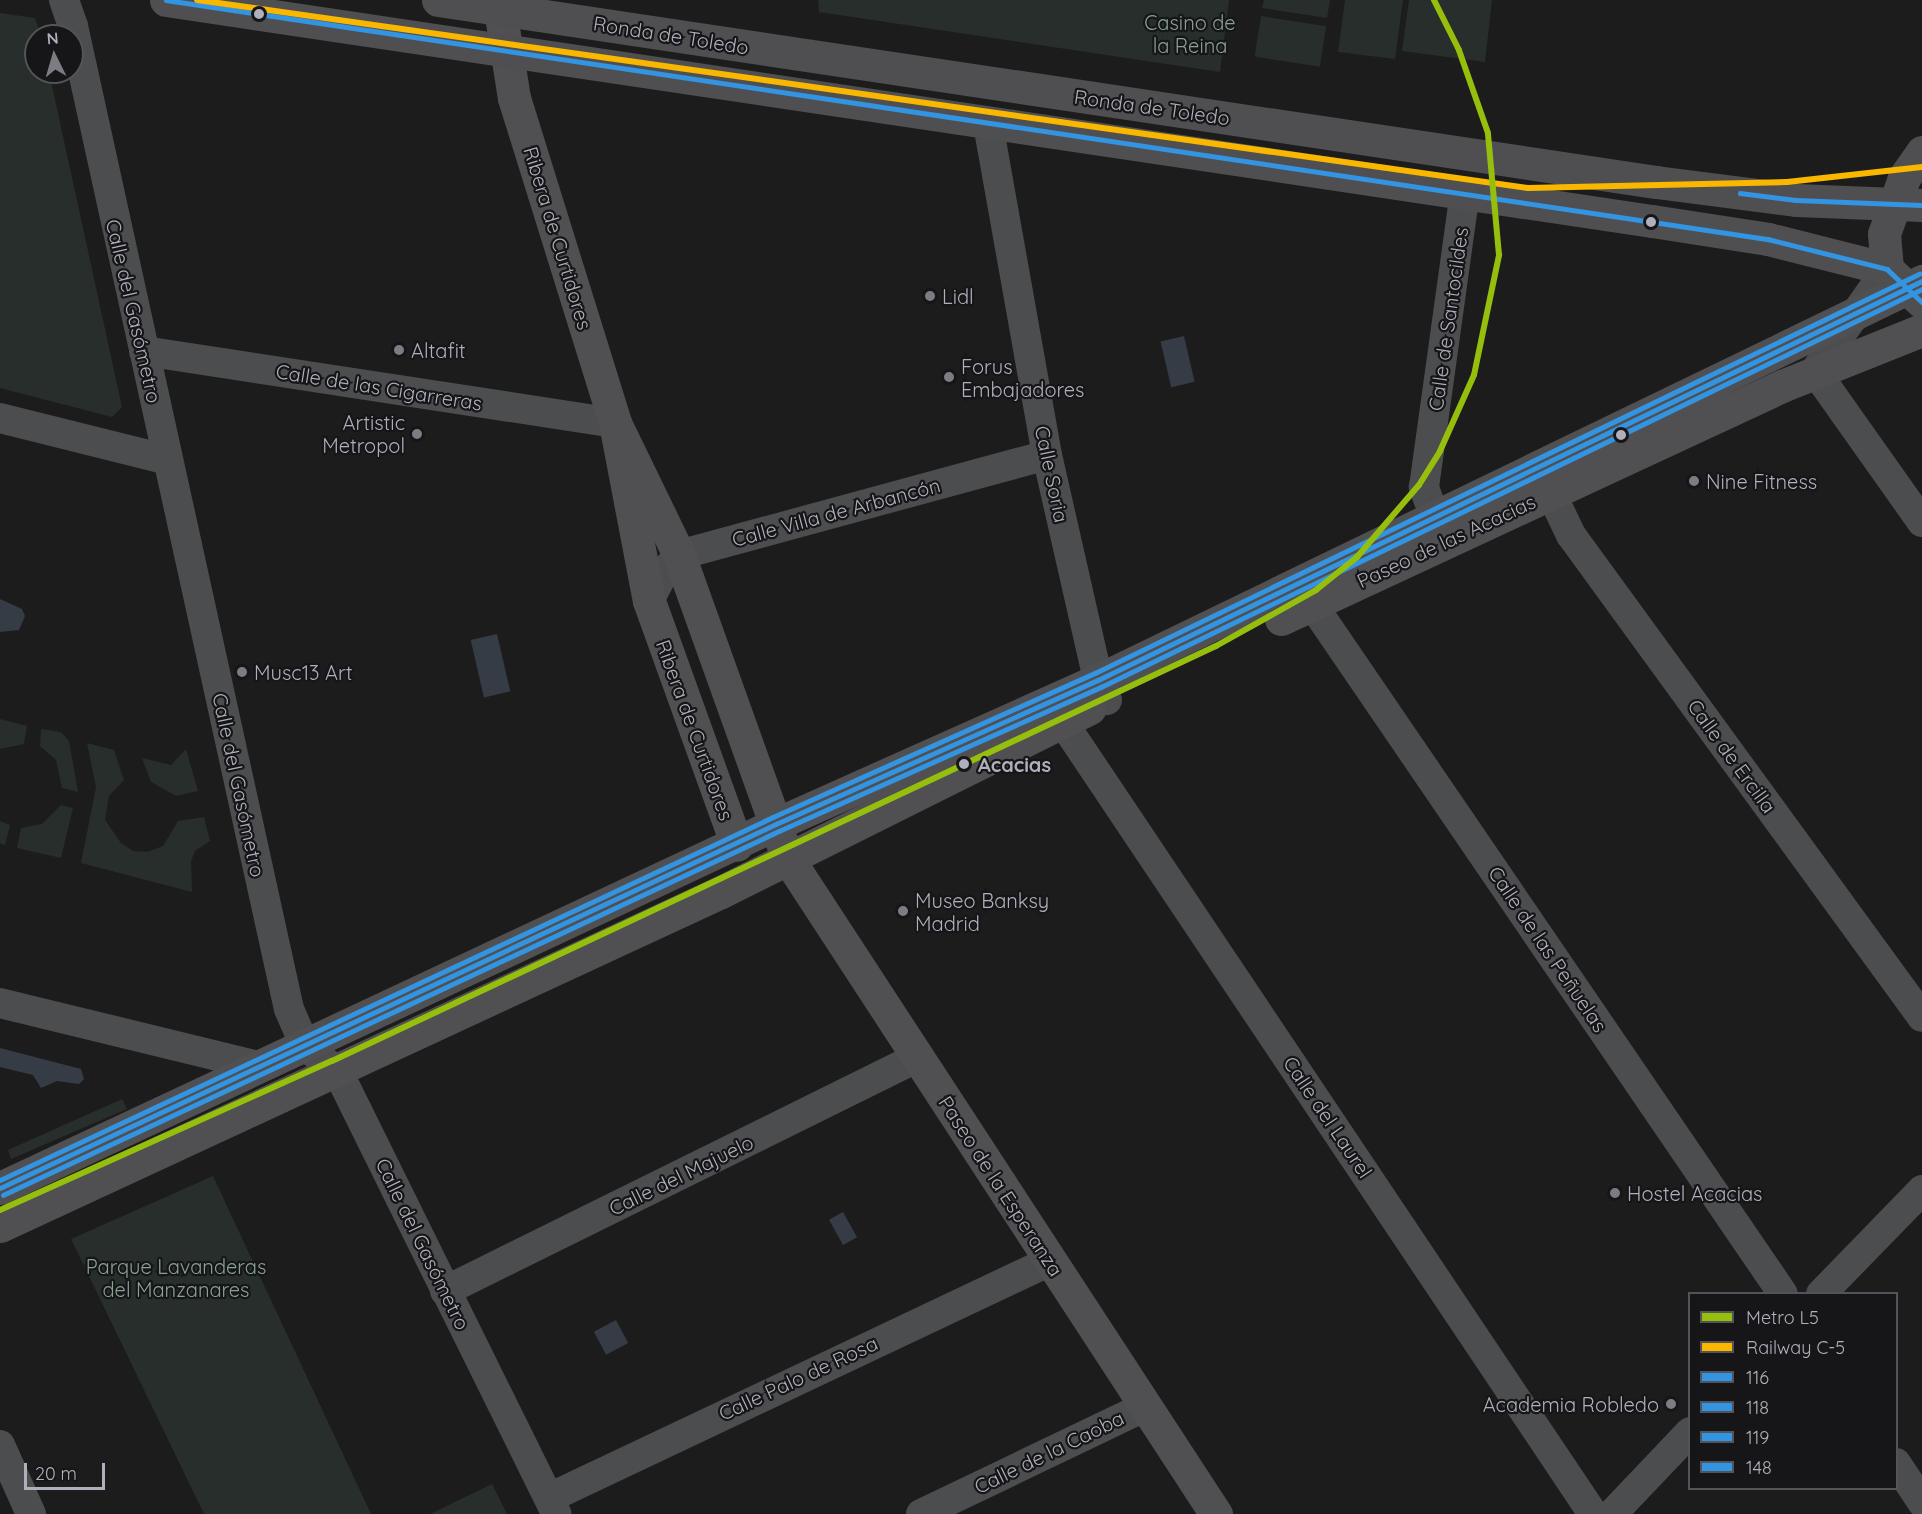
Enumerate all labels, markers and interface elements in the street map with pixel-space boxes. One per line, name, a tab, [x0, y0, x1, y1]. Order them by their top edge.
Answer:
unlabelled marker	[253, 8, 265, 20]
park label: Casino de la Reina	[1144, 10, 1236, 57]
street label: Ronda de Toledo	[592, 11, 750, 59]
north arrow	[24, 24, 84, 84]
text: N	[46, 28, 59, 49]
street label: Ronda de Toledo	[1073, 84, 1231, 130]
street label: Ribera de Curtidores	[519, 143, 597, 333]
unlabelled marker	[1645, 216, 1657, 228]
street label: Calle del Gasómetro	[101, 217, 167, 405]
street label: Calle de Santocildes	[1423, 226, 1473, 412]
place label: Lidl	[942, 284, 974, 308]
marker: Lidl	[923, 289, 937, 303]
place label: Altafit	[411, 338, 466, 362]
marker: Altafit	[392, 343, 406, 357]
place label: Forus Embajadores	[961, 354, 1084, 401]
street label: Calle de las Cigarreras	[274, 359, 484, 415]
marker: Forus Embajadores	[942, 370, 956, 384]
place label: Artistic Metropol	[322, 410, 405, 457]
street label: Calle Soria	[1030, 423, 1074, 525]
marker: Artistic Metropol	[410, 427, 424, 441]
unlabelled marker	[1615, 429, 1627, 441]
place label: Nine Fitness	[1706, 469, 1817, 493]
street label: Calle Villa de Arbancón	[729, 473, 943, 551]
marker: Nine Fitness	[1687, 474, 1701, 488]
street label: Paseo de las Acacias	[1353, 489, 1539, 593]
street label: Ribera de Curtidores	[651, 636, 739, 824]
place label: Musc13 Art	[254, 660, 352, 684]
marker: Musc13 Art	[235, 665, 249, 679]
street label: Calle del Gasómetro	[208, 691, 270, 879]
street label: Calle de Ercilla	[1683, 695, 1781, 817]
place label: Acacias	[978, 752, 1051, 776]
marker: Acacias	[955, 755, 973, 773]
street label: Calle de las Peñuelas	[1484, 862, 1612, 1036]
place label: Museo Banksy Madrid	[915, 888, 1049, 935]
marker: Museo Banksy Madrid	[896, 904, 910, 918]
street label: Calle del Laurel	[1278, 1052, 1378, 1182]
street label: Paseo de la Esperanza	[934, 1091, 1068, 1281]
street label: Calle del Majuelo	[605, 1130, 757, 1220]
street label: Calle del Gasómetro	[371, 1154, 475, 1334]
place label: Hostel Acacias	[1627, 1181, 1762, 1205]
marker: Hostel Acacias	[1608, 1186, 1622, 1200]
park label: Parque Lavanderas del Manzanares	[86, 1255, 266, 1302]
legend	[1688, 1292, 1898, 1490]
text: Metro L5	[1746, 1306, 1819, 1329]
street label: Calle Palo de Rosa	[715, 1331, 881, 1425]
text: Railway C-5	[1746, 1336, 1845, 1359]
text: 116	[1746, 1366, 1769, 1389]
place label: Academia Robledo	[1483, 1392, 1659, 1416]
text: 118	[1746, 1396, 1769, 1419]
marker: Academia Robledo	[1664, 1397, 1678, 1411]
street label: Calle de la Caoba	[970, 1405, 1128, 1499]
text: 119	[1746, 1426, 1769, 1449]
scale bar	[27, 1451, 108, 1489]
text: 148	[1746, 1456, 1772, 1479]
text: 20 m	[35, 1462, 77, 1485]

